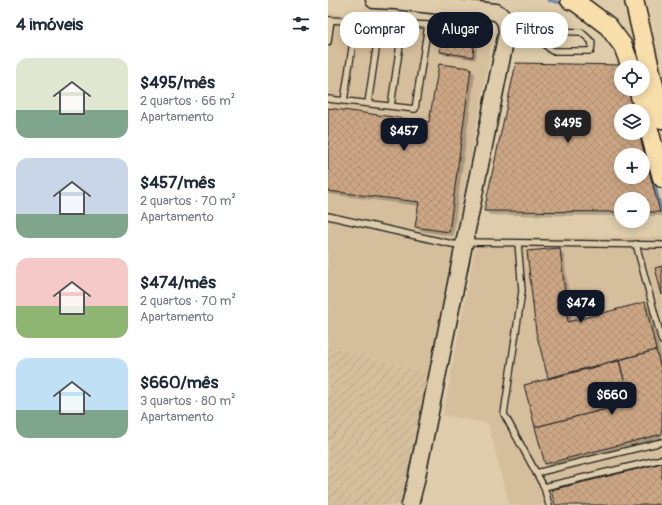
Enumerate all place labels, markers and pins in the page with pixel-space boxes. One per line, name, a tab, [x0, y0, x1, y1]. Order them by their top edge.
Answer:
pin: $495	[544, 110, 592, 144]
pin: $457	[380, 118, 428, 152]
pin: $474	[557, 290, 605, 324]
pin: $660	[588, 382, 636, 416]

